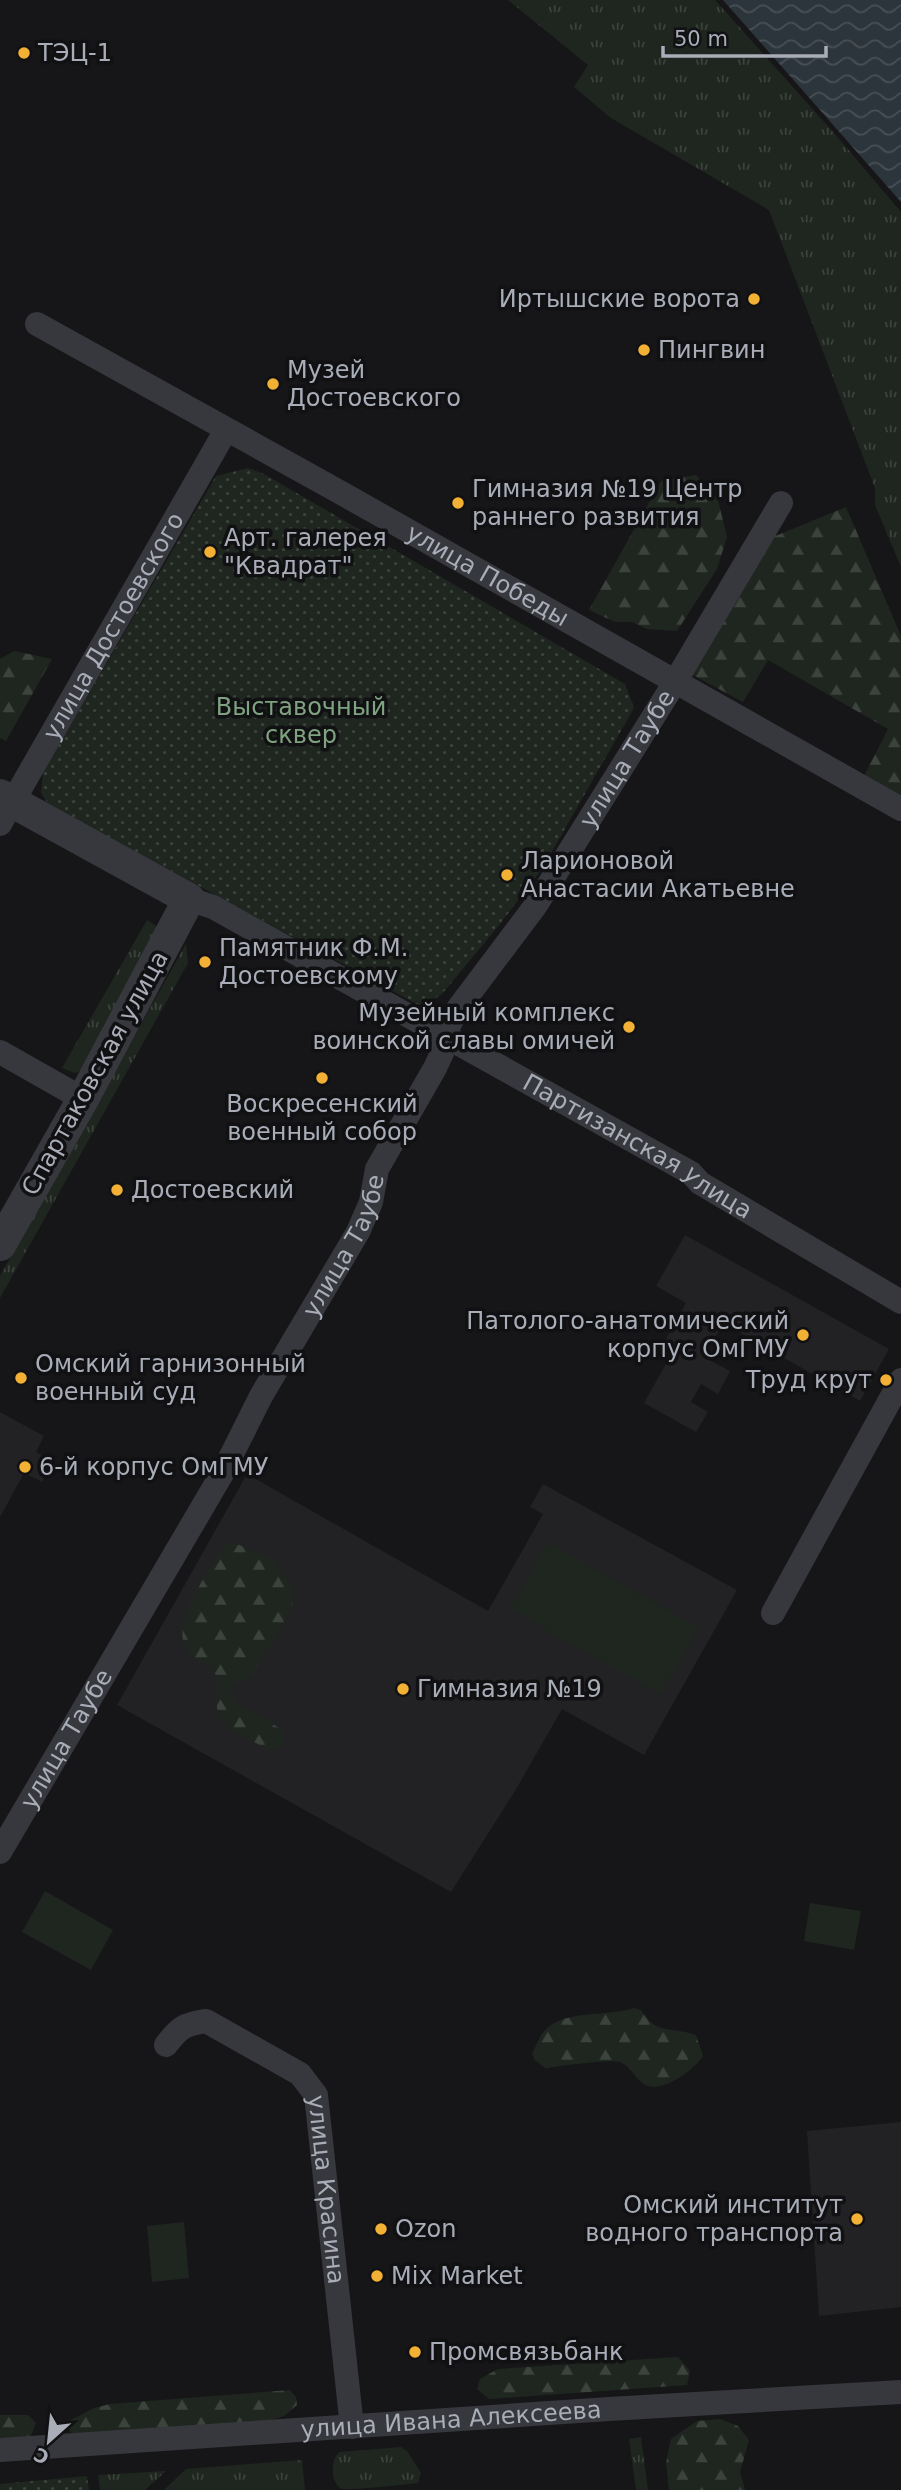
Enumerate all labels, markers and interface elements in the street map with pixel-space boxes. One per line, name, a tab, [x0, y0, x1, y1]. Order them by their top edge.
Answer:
scale bar	[663, 14, 826, 58]
text: 50 m	[674, 27, 728, 51]
place label: ТЭЦ-1	[37, 39, 112, 67]
marker: ТЭЦ-1	[16, 45, 32, 61]
place label: Иртышские ворота	[499, 285, 740, 313]
marker: Иртышские ворота	[746, 291, 762, 307]
place label: Пингвин	[658, 336, 765, 364]
marker: Пингвин	[636, 342, 652, 358]
place label: Музей Достоевского	[287, 356, 461, 412]
marker: Музей Достоевского	[265, 376, 281, 392]
place label: Гимназия №19 Центр раннего развития	[472, 475, 743, 531]
marker: Гимназия №19 Центр раннего развития	[450, 495, 466, 511]
street label: улица Достоевского	[37, 507, 190, 745]
street label: улица Победы	[402, 519, 574, 632]
place label: Арт. галерея "Квадрат"	[224, 524, 387, 580]
marker: Арт. галерея "Квадрат"	[202, 544, 218, 560]
street label: улица Таубе	[574, 685, 681, 833]
park label: Выставочный сквер	[216, 693, 386, 749]
place label: Ларионовой Анастасии Акатьевне	[521, 847, 795, 903]
marker: Ларионовой Анастасии Акатьевне	[499, 867, 515, 883]
place label: Памятник Ф.М. Достоевскому	[219, 934, 408, 990]
street label: Спартаковская улица	[16, 946, 174, 1200]
marker: Памятник Ф.М. Достоевскому	[197, 954, 213, 970]
place label: Музейный комплекс воинской славы омичей	[312, 999, 615, 1055]
marker: Музейный комплекс воинской славы омичей	[621, 1019, 637, 1035]
street label: Партизанская улица	[518, 1068, 757, 1225]
marker: Воскресенский военный собор	[314, 1070, 330, 1086]
place label: Воскресенский военный собор	[226, 1090, 418, 1146]
street label: улица Таубе	[297, 1172, 390, 1322]
place label: Достоевский	[131, 1176, 294, 1204]
marker: Достоевский	[109, 1182, 125, 1198]
place label: Патолого-анатомический корпус ОмГМУ	[466, 1307, 789, 1363]
marker: Патолого-анатомический корпус ОмГМУ	[795, 1327, 811, 1343]
place label: Омский гарнизонный военный суд	[35, 1350, 306, 1406]
place label: Труд крут	[745, 1366, 872, 1394]
marker: Омский гарнизонный военный суд	[13, 1370, 29, 1386]
marker: Труд крут	[878, 1372, 894, 1388]
place label: 6-й корпус ОмГМУ	[39, 1453, 269, 1481]
marker: 6-й корпус ОмГМУ	[17, 1459, 33, 1475]
street label: улица Таубе	[14, 1664, 118, 1814]
place label: Гимназия №19	[417, 1675, 602, 1703]
marker: Гимназия №19	[395, 1681, 411, 1697]
street label: улица Красина	[302, 2094, 350, 2286]
place label: Омский институт водного транспорта	[585, 2191, 843, 2247]
marker: Омский институт водного транспорта	[849, 2211, 865, 2227]
place label: Ozon	[395, 2215, 456, 2243]
marker: Ozon	[373, 2221, 389, 2237]
place label: Mix Market	[391, 2262, 523, 2290]
marker: Mix Market	[369, 2268, 385, 2284]
place label: Промсвязьбанк	[429, 2338, 623, 2366]
marker: Промсвязьбанк	[407, 2344, 423, 2360]
street label: улица Ивана Алексеева	[300, 2396, 602, 2444]
north arrow	[14, 2406, 84, 2476]
text: С	[30, 2443, 52, 2469]

